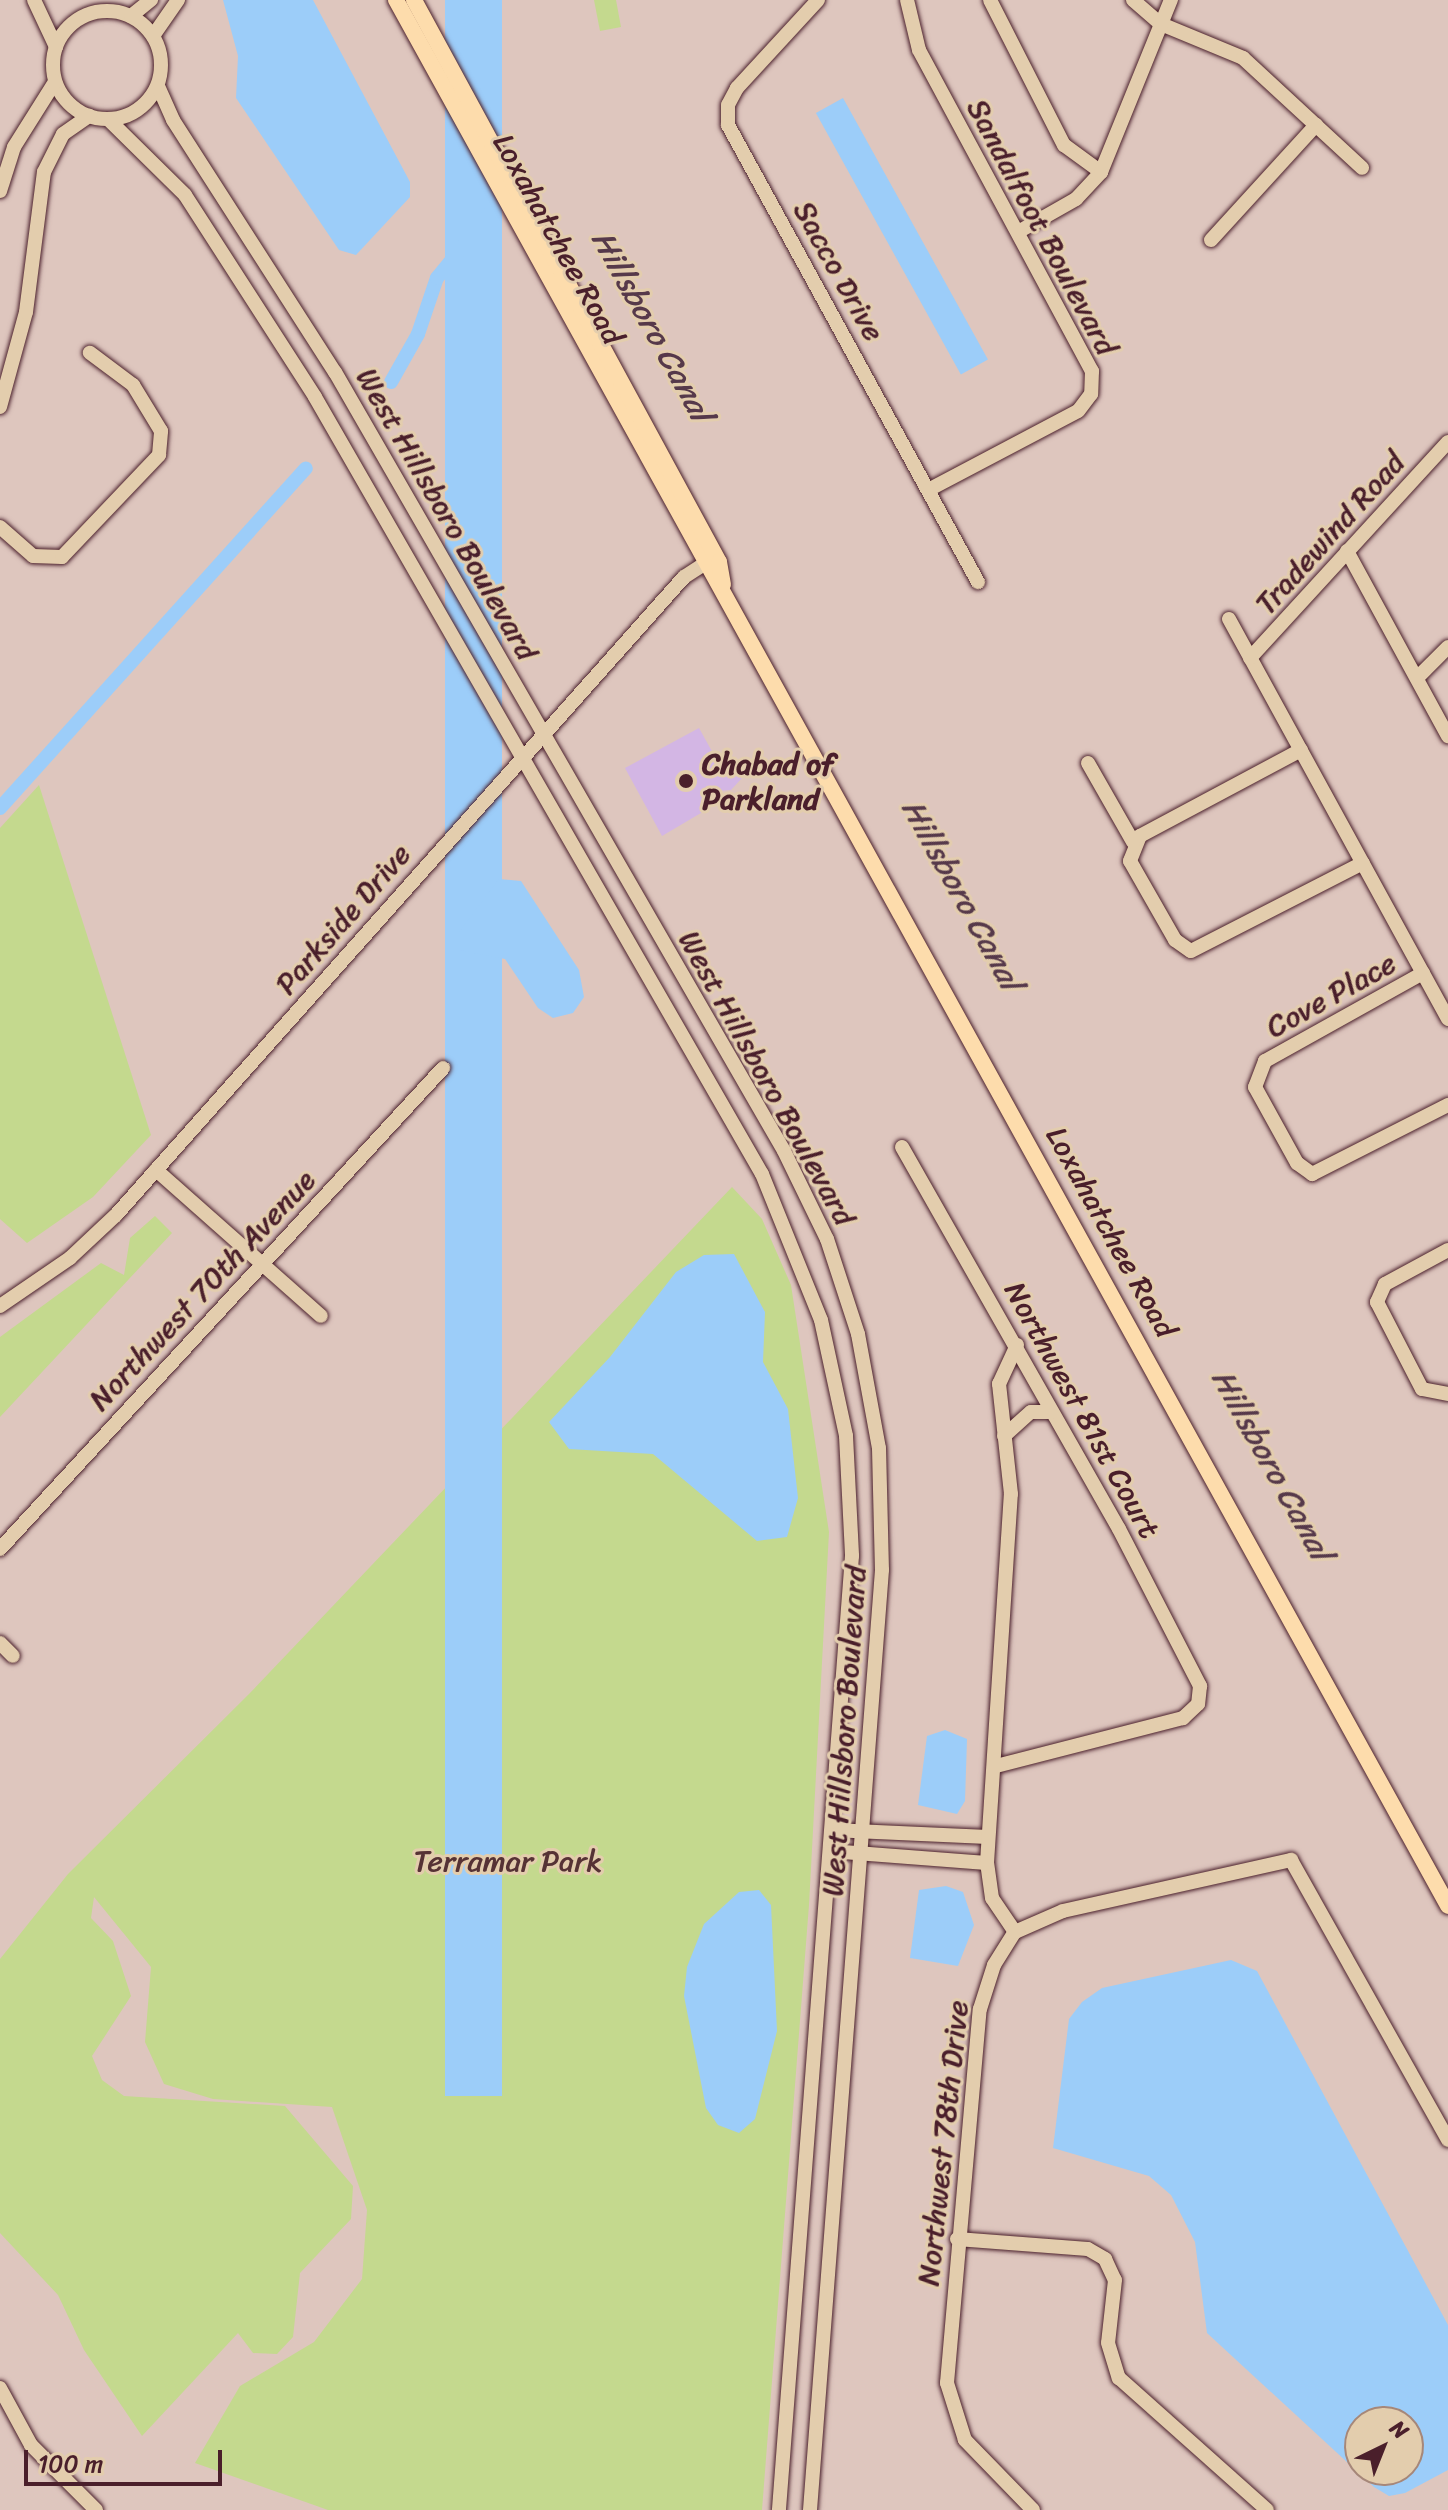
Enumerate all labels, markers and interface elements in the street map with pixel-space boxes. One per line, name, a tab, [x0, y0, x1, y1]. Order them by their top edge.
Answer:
street label: Sandalfoot Boulevard	[959, 93, 1125, 361]
street label: Loxahatchee Road	[485, 127, 631, 351]
street label: Sacco Drive	[786, 195, 892, 347]
water label: Hillsboro Canal	[583, 224, 719, 428]
street label: West Hillsboro Boulevard	[349, 362, 545, 666]
street label: Tradewind Road	[1248, 445, 1412, 621]
place label: Chabad of Parkland	[702, 746, 835, 816]
marker: Chabad of Parkland	[677, 772, 695, 790]
water label: Hillsboro Canal	[893, 793, 1029, 997]
street label: Parkside Drive	[268, 836, 418, 1002]
street label: West Hillsboro Boulevard	[671, 925, 863, 1231]
street label: Cove Place	[1260, 945, 1402, 1045]
street label: Loxahatchee Road	[1038, 1120, 1184, 1344]
street label: Northwest 70th Avenue	[81, 1162, 323, 1418]
street label: Northwest 81st Court	[996, 1275, 1168, 1545]
water label: Hillsboro Canal	[1203, 1363, 1339, 1567]
street label: West Hillsboro Boulevard	[815, 1566, 873, 1896]
park label: Terramar Park	[414, 1843, 602, 1879]
street label: Northwest 78th Drive	[910, 1999, 976, 2287]
north arrow	[1344, 2406, 1424, 2486]
text: N	[1380, 2410, 1418, 2449]
scale bar	[28, 2434, 226, 2484]
text: 100 m	[38, 2443, 103, 2485]

